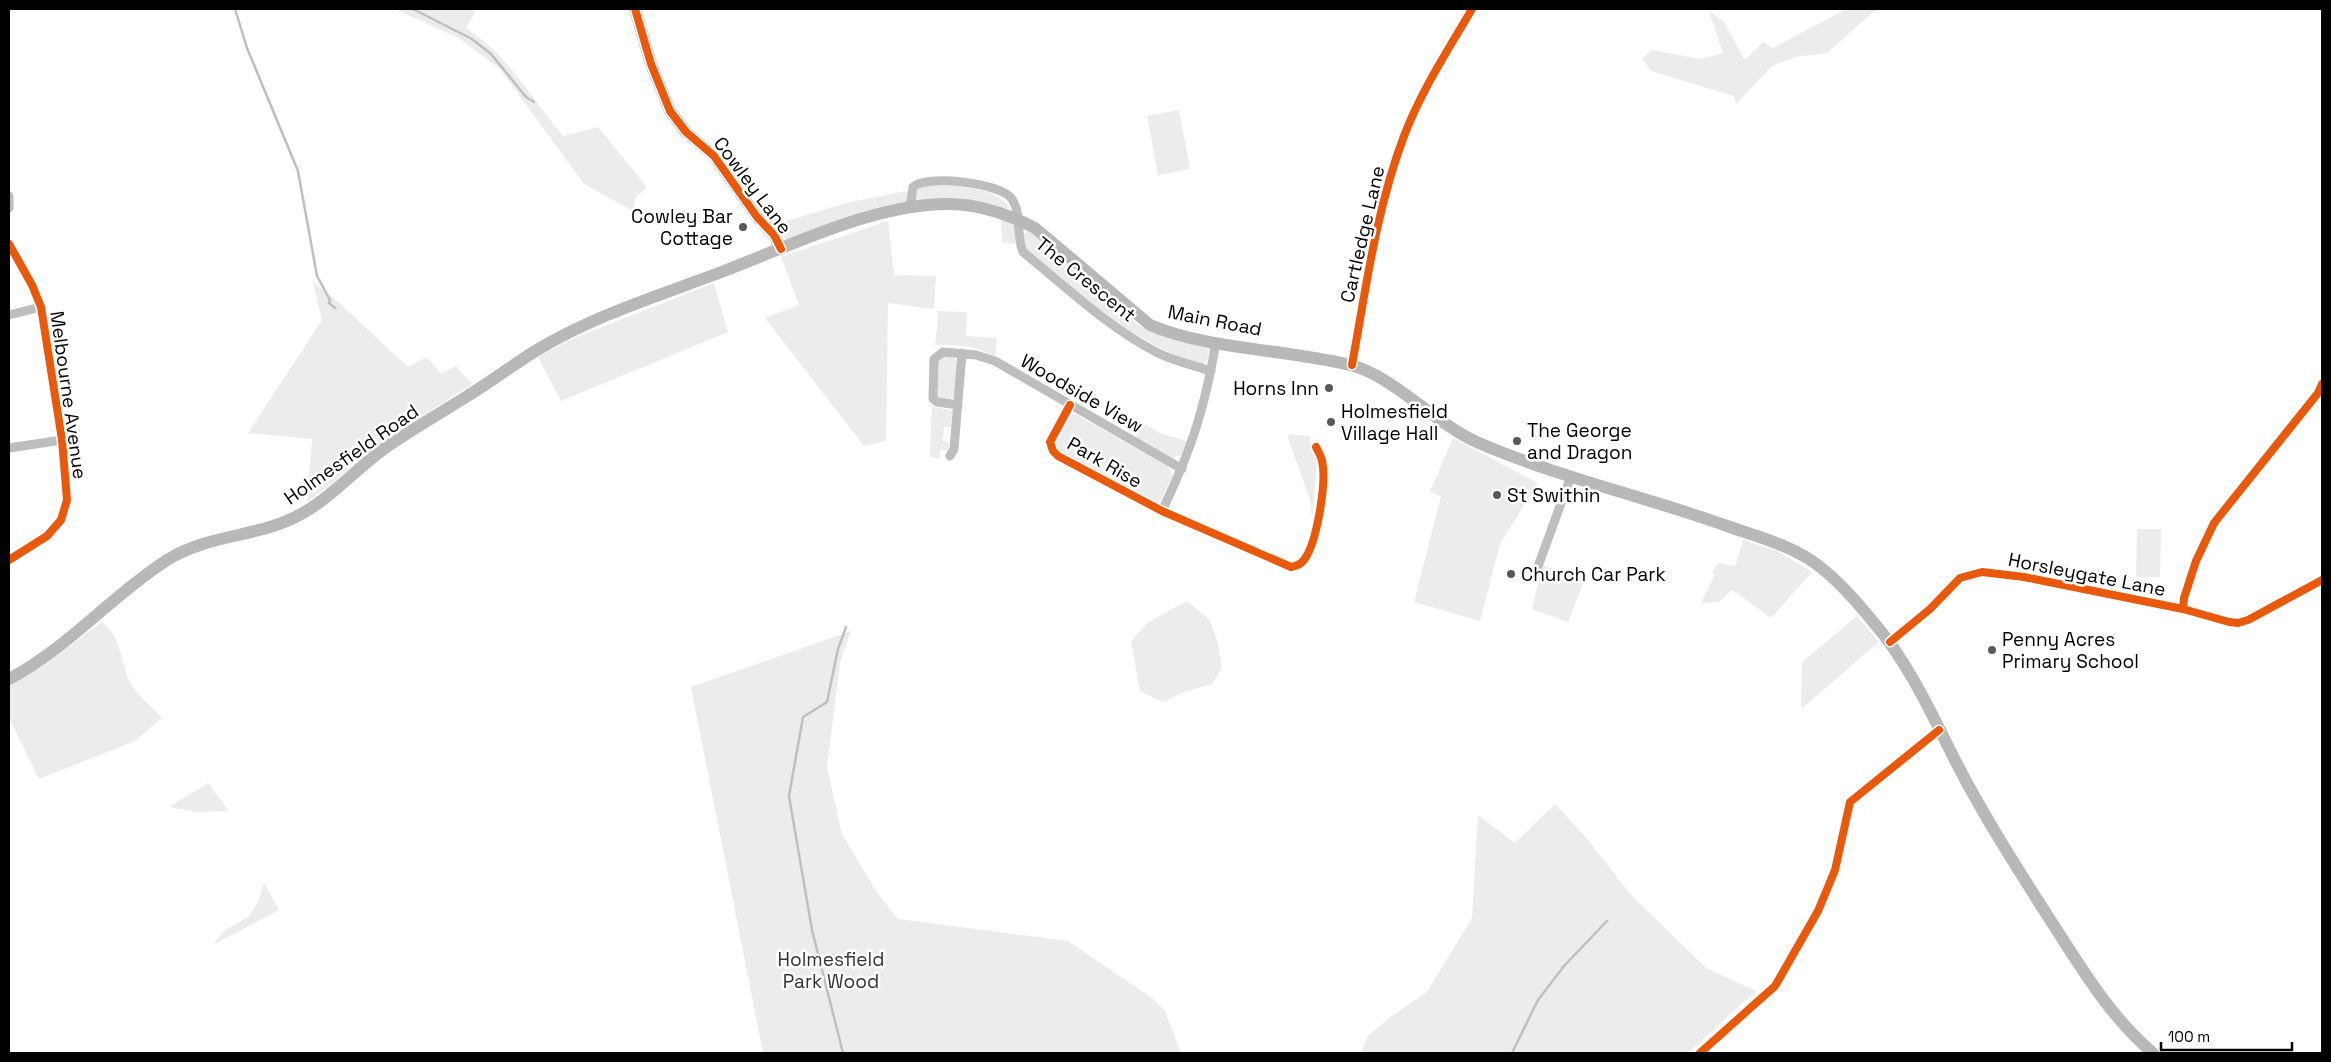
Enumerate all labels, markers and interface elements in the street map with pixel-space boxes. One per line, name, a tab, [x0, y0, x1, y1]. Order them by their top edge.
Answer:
street label: Cowley Lane	[708, 132, 797, 239]
street label: Cartledge Lane	[1335, 163, 1390, 305]
place label: Cowley Bar Cottage	[631, 204, 733, 251]
marker: Cowley Bar Cottage	[737, 221, 749, 233]
street label: The Crescent	[1030, 231, 1141, 327]
street label: Main Road	[1166, 299, 1264, 342]
street label: Melbourne Avenue	[44, 309, 93, 481]
street label: Woodside View	[1016, 348, 1148, 439]
place label: Horns Inn	[1233, 376, 1319, 401]
marker: Horns Inn	[1323, 382, 1335, 394]
street label: Holmesfield Road	[279, 399, 423, 510]
place label: Holmesfield Village Hall	[1341, 399, 1448, 446]
marker: Holmesfield Village Hall	[1325, 416, 1337, 428]
place label: The George and Dragon	[1527, 418, 1632, 465]
street label: Park Rise	[1063, 431, 1147, 494]
marker: The George and Dragon	[1511, 435, 1523, 447]
place label: St Swithin	[1507, 483, 1600, 508]
marker: St Swithin	[1491, 489, 1503, 501]
street label: Horsleygate Lane	[2006, 547, 2168, 602]
place label: Church Car Park	[1521, 562, 1666, 587]
marker: Church Car Park	[1505, 568, 1517, 580]
place label: Penny Acres Primary School	[2002, 627, 2139, 674]
marker: Penny Acres Primary School	[1986, 644, 1998, 656]
park label: Holmesfield Park Wood	[778, 947, 884, 994]
scale bar	[2161, 1020, 2292, 1052]
text: 100 m	[2168, 1027, 2210, 1046]

